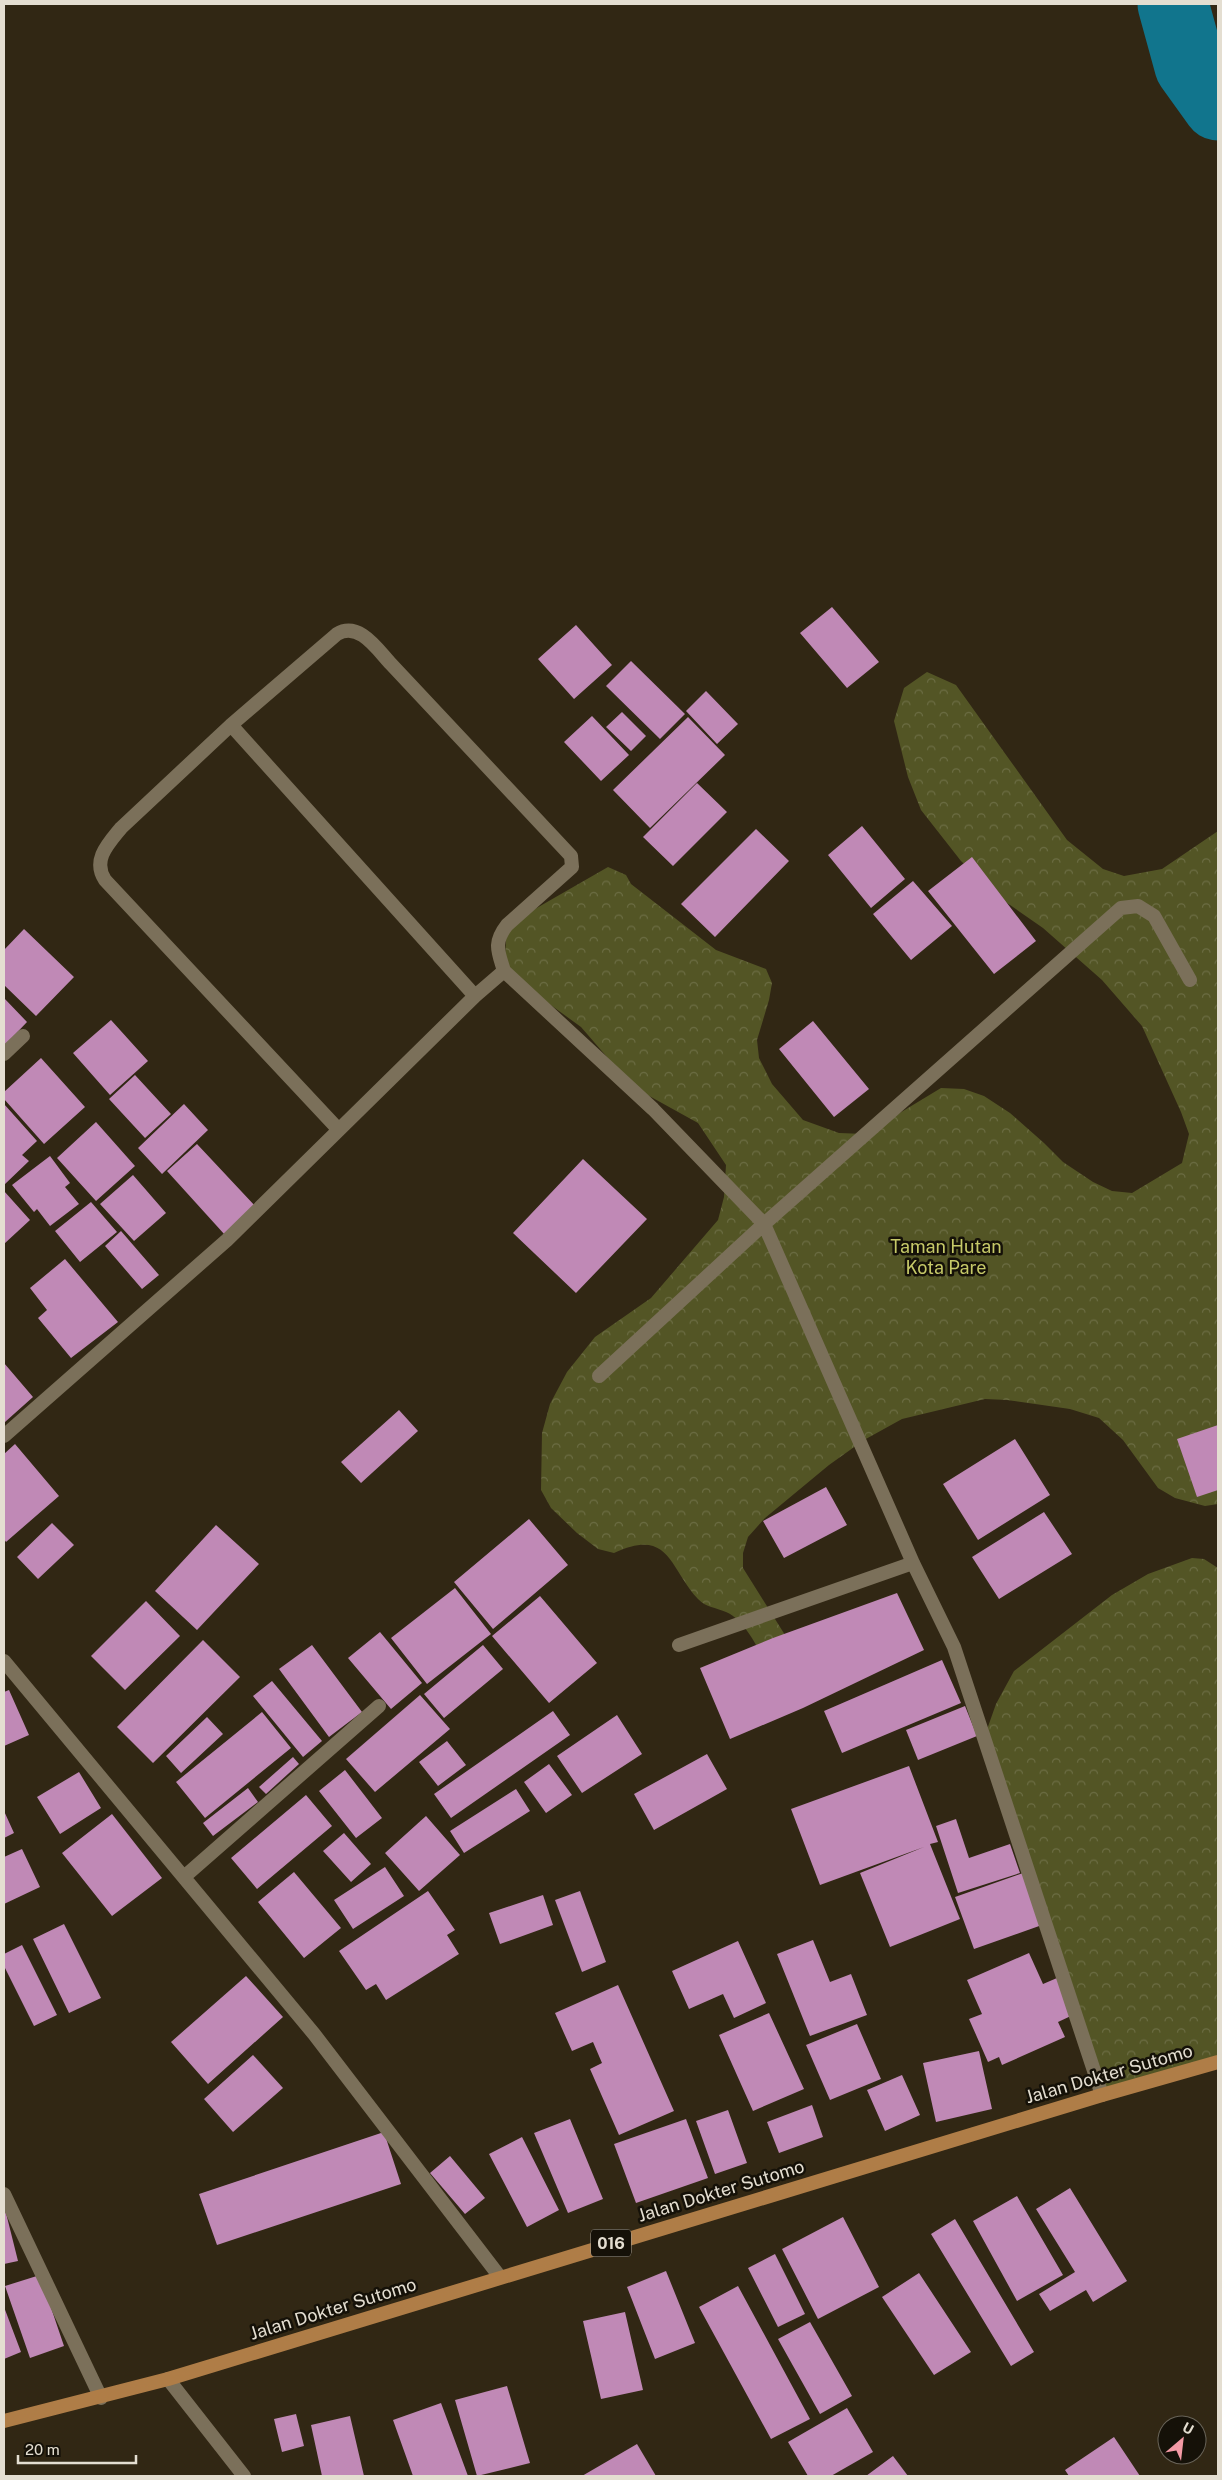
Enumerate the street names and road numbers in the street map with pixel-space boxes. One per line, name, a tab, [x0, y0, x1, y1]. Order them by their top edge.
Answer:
street label: Jalan Dokter Sutomo	[1023, 2040, 1195, 2107]
street label: Jalan Dokter Sutomo	[635, 2155, 807, 2226]
road number: 016	[591, 2230, 631, 2256]
street label: Jalan Dokter Sutomo	[247, 2273, 419, 2344]

